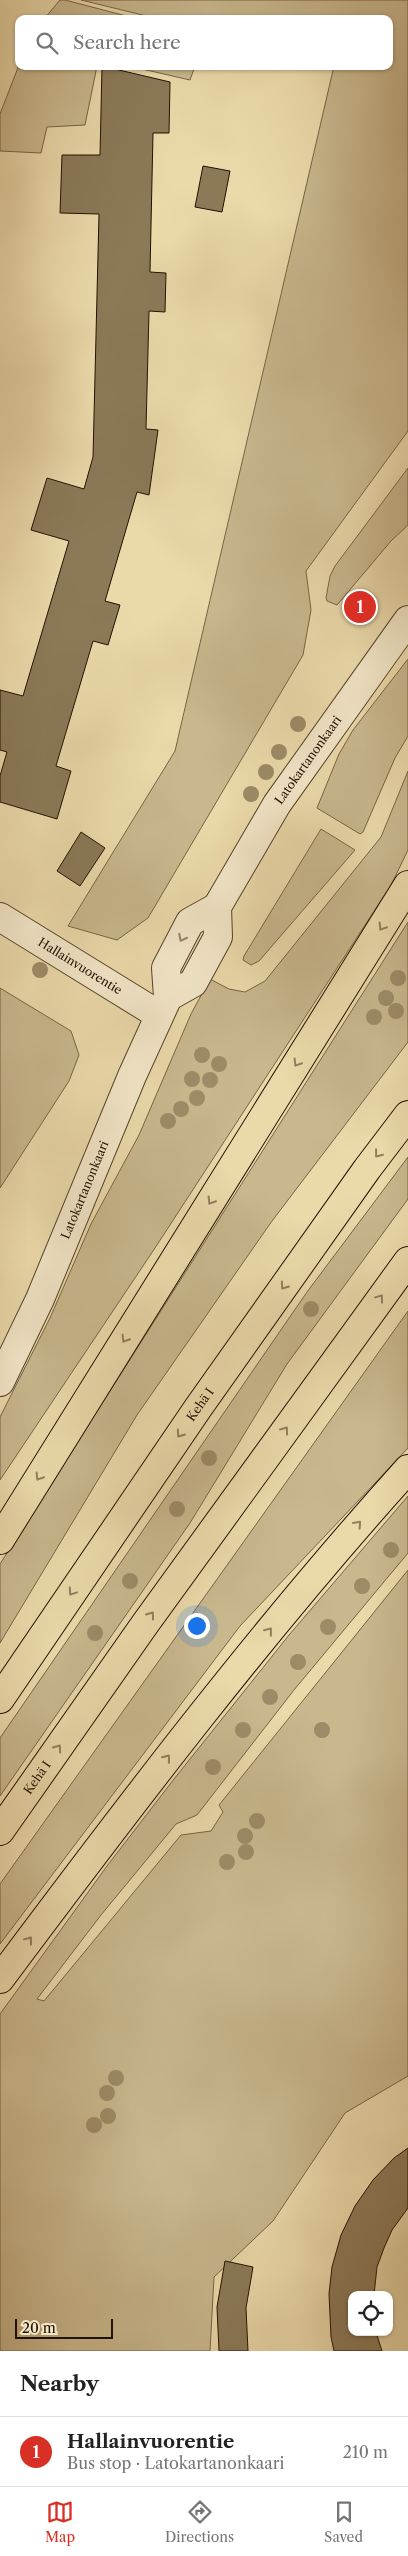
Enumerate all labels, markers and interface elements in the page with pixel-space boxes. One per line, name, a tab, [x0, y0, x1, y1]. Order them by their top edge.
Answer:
search box	[15, 15, 393, 70]
icon: search	[33, 29, 61, 57]
text: Search here	[73, 31, 181, 54]
pin: 1	[344, 588, 376, 626]
street label: Latokartanonkaari	[271, 712, 345, 807]
one-way arrow	[379, 921, 389, 930]
one-way arrow	[178, 932, 188, 941]
street label: Hallainvuorentie	[35, 934, 125, 998]
one-way arrow	[294, 1058, 304, 1067]
street label: Latokartanonkaari	[58, 1138, 112, 1241]
one-way arrow	[376, 1148, 384, 1157]
one-way arrow	[208, 1196, 218, 1205]
one-way arrow	[281, 1281, 290, 1290]
one-way arrow	[374, 1294, 383, 1304]
one-way arrow	[122, 1334, 132, 1343]
street label: Kehä I	[183, 1385, 217, 1424]
one-way arrow	[279, 1426, 288, 1435]
one-way arrow	[177, 1428, 186, 1437]
one-way arrow	[36, 1471, 46, 1480]
one-way arrow	[352, 1520, 361, 1529]
one-way arrow	[69, 1586, 78, 1596]
one-way arrow	[145, 1611, 154, 1621]
your location	[184, 1613, 210, 1639]
one-way arrow	[263, 1628, 271, 1637]
one-way arrow	[52, 1744, 61, 1754]
one-way arrow	[161, 1755, 169, 1764]
street label: Kehä I	[20, 1758, 54, 1797]
one-way arrow	[23, 1936, 32, 1946]
map controls	[348, 2291, 393, 2336]
button: locate	[348, 2291, 393, 2336]
scale bar	[15, 2316, 112, 2339]
text: 20 m	[22, 2319, 56, 2337]
text: Nearby	[20, 2371, 99, 2396]
text: Hallainvuorentie	[67, 2430, 234, 2453]
text: 1	[32, 2442, 40, 2462]
text: 210 m	[343, 2442, 388, 2462]
text: Bus stop · Latokartanonkaari	[67, 2453, 284, 2473]
tab: Map	[45, 2498, 75, 2546]
tab: Directions	[165, 2498, 234, 2546]
tab: Saved	[324, 2498, 363, 2546]

